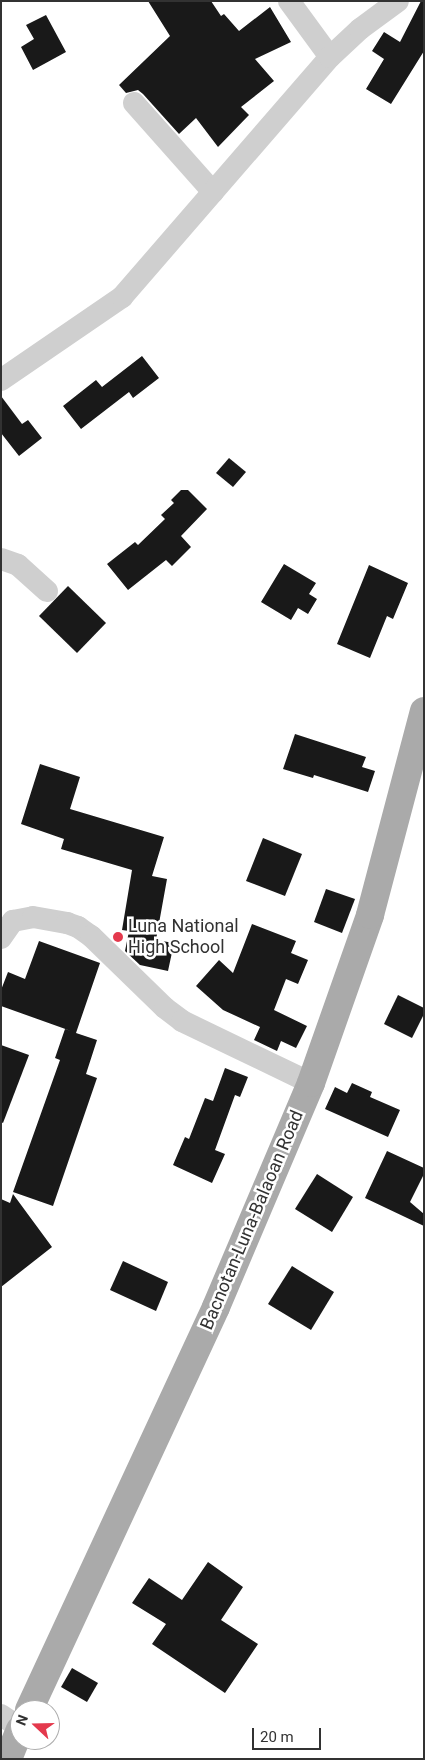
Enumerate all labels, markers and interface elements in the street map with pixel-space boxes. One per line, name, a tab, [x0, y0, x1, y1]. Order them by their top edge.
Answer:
place label: Luna National High School	[128, 916, 239, 959]
marker: Luna National High School	[112, 931, 124, 943]
street label: Bacnotan-Luna-Balaoan Road	[196, 1107, 308, 1333]
north arrow	[10, 1700, 60, 1750]
text: N	[13, 1713, 31, 1727]
scale bar	[255, 1718, 324, 1750]
text: 20 m	[260, 1728, 294, 1746]

